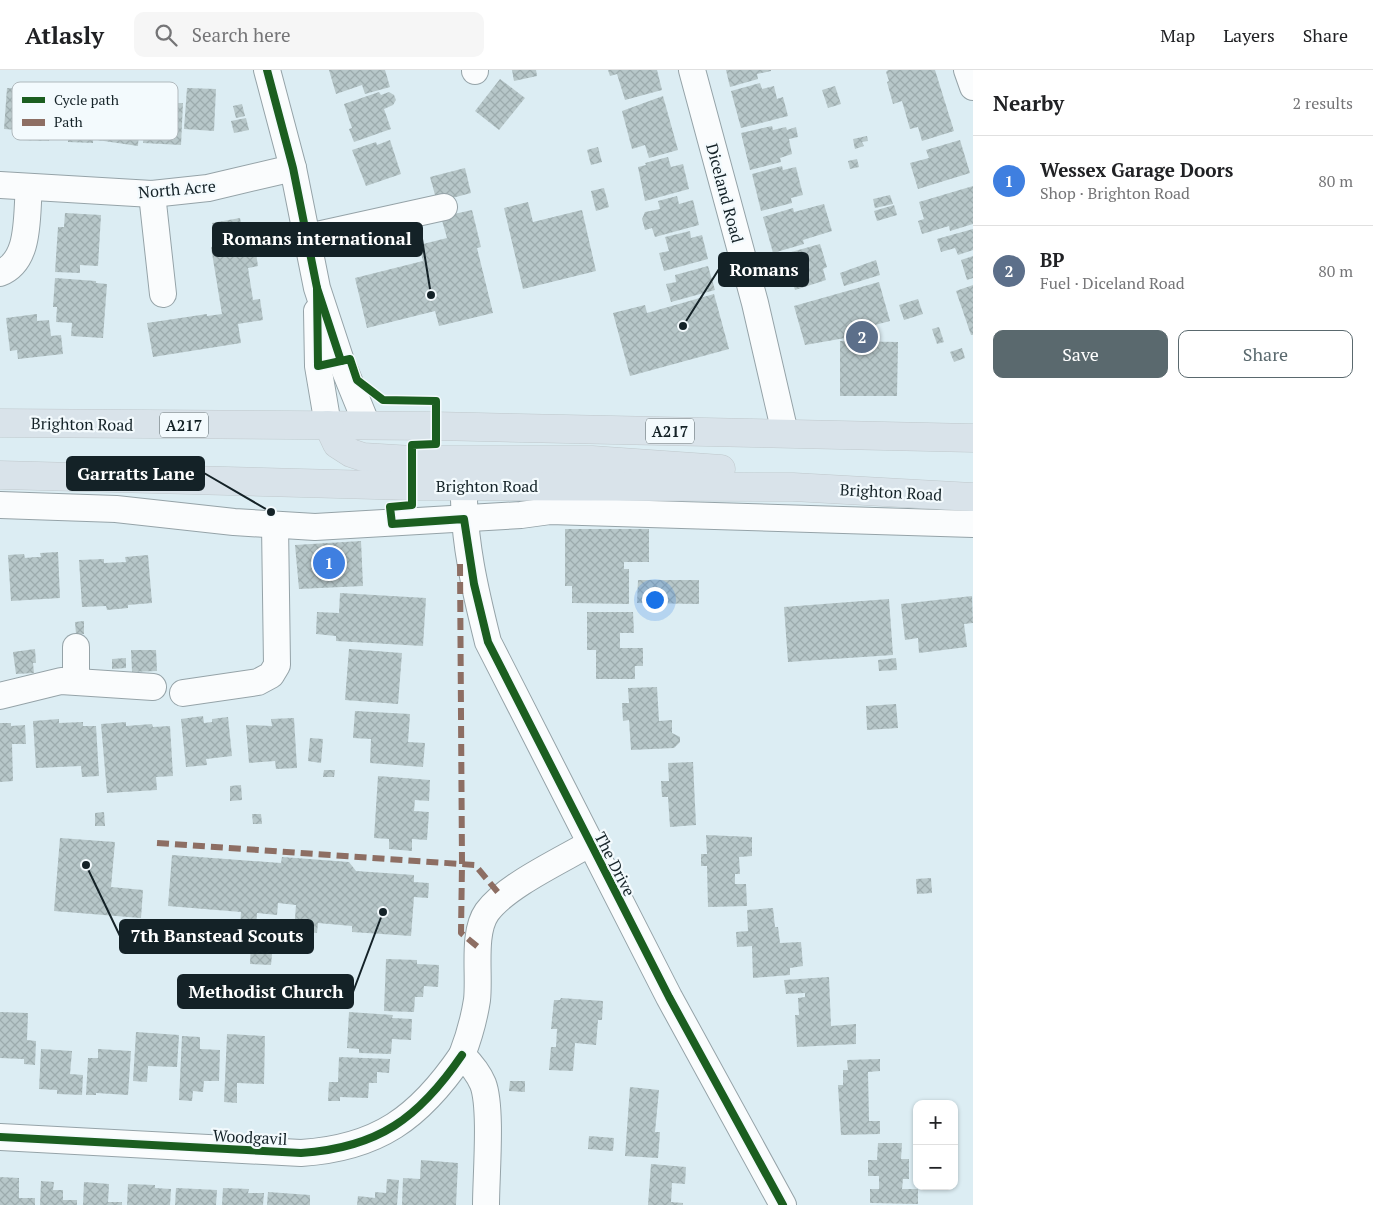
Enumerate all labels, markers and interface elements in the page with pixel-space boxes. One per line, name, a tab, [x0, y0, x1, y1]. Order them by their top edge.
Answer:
search box	[134, 12, 484, 57]
text: Atlasly	[25, 19, 104, 51]
icon: search	[152, 21, 180, 49]
text: Search here	[192, 22, 291, 47]
text: Map	[1160, 23, 1195, 47]
text: Layers	[1223, 23, 1275, 47]
text: Share	[1303, 23, 1348, 47]
legend	[12, 82, 178, 140]
text: Nearby	[993, 89, 1064, 117]
text: Cycle path	[54, 90, 119, 109]
text: 2 results	[1293, 92, 1353, 114]
text: Path	[54, 112, 83, 131]
street label: Diceland Road	[701, 141, 749, 245]
text: Wessex Garage Doors	[1040, 157, 1233, 182]
text: 1	[1004, 170, 1014, 192]
text: 80 m	[1318, 170, 1353, 192]
street label: North Acre	[137, 175, 217, 203]
text: Shop · Brighton Road	[1040, 182, 1190, 204]
callout: Romans international	[213, 223, 422, 256]
text: Romans international	[222, 226, 412, 250]
text: BP	[1040, 247, 1065, 272]
callout: Romans	[719, 253, 808, 286]
text: Romans	[729, 257, 799, 281]
text: 2	[1004, 260, 1014, 282]
text: 80 m	[1318, 260, 1353, 282]
text: Fuel · Diceland Road	[1040, 272, 1185, 294]
pin: 2	[846, 318, 878, 356]
button: Save	[993, 330, 1168, 378]
button: Share	[1178, 330, 1353, 378]
street label: Brighton Road	[31, 412, 134, 436]
road number: A217	[160, 412, 208, 438]
road number: A217	[646, 418, 694, 444]
callout: Garratts Lane	[67, 457, 204, 490]
text: Garratts Lane	[77, 461, 195, 485]
street label: Brighton Road	[436, 475, 538, 497]
street label: Brighton Road	[839, 478, 943, 506]
pin: 1	[313, 544, 345, 582]
your location	[642, 587, 668, 613]
street label: The Drive	[589, 828, 641, 900]
callout: 7th Banstead Scouts	[120, 920, 313, 953]
text: 7th Banstead Scouts	[131, 923, 303, 947]
callout: Methodist Church	[178, 975, 353, 1008]
text: Methodist Church	[188, 979, 344, 1003]
map controls	[913, 1100, 958, 1190]
button: +	[913, 1100, 958, 1145]
street label: Woodgavil	[212, 1124, 288, 1150]
button: −	[913, 1145, 958, 1190]

